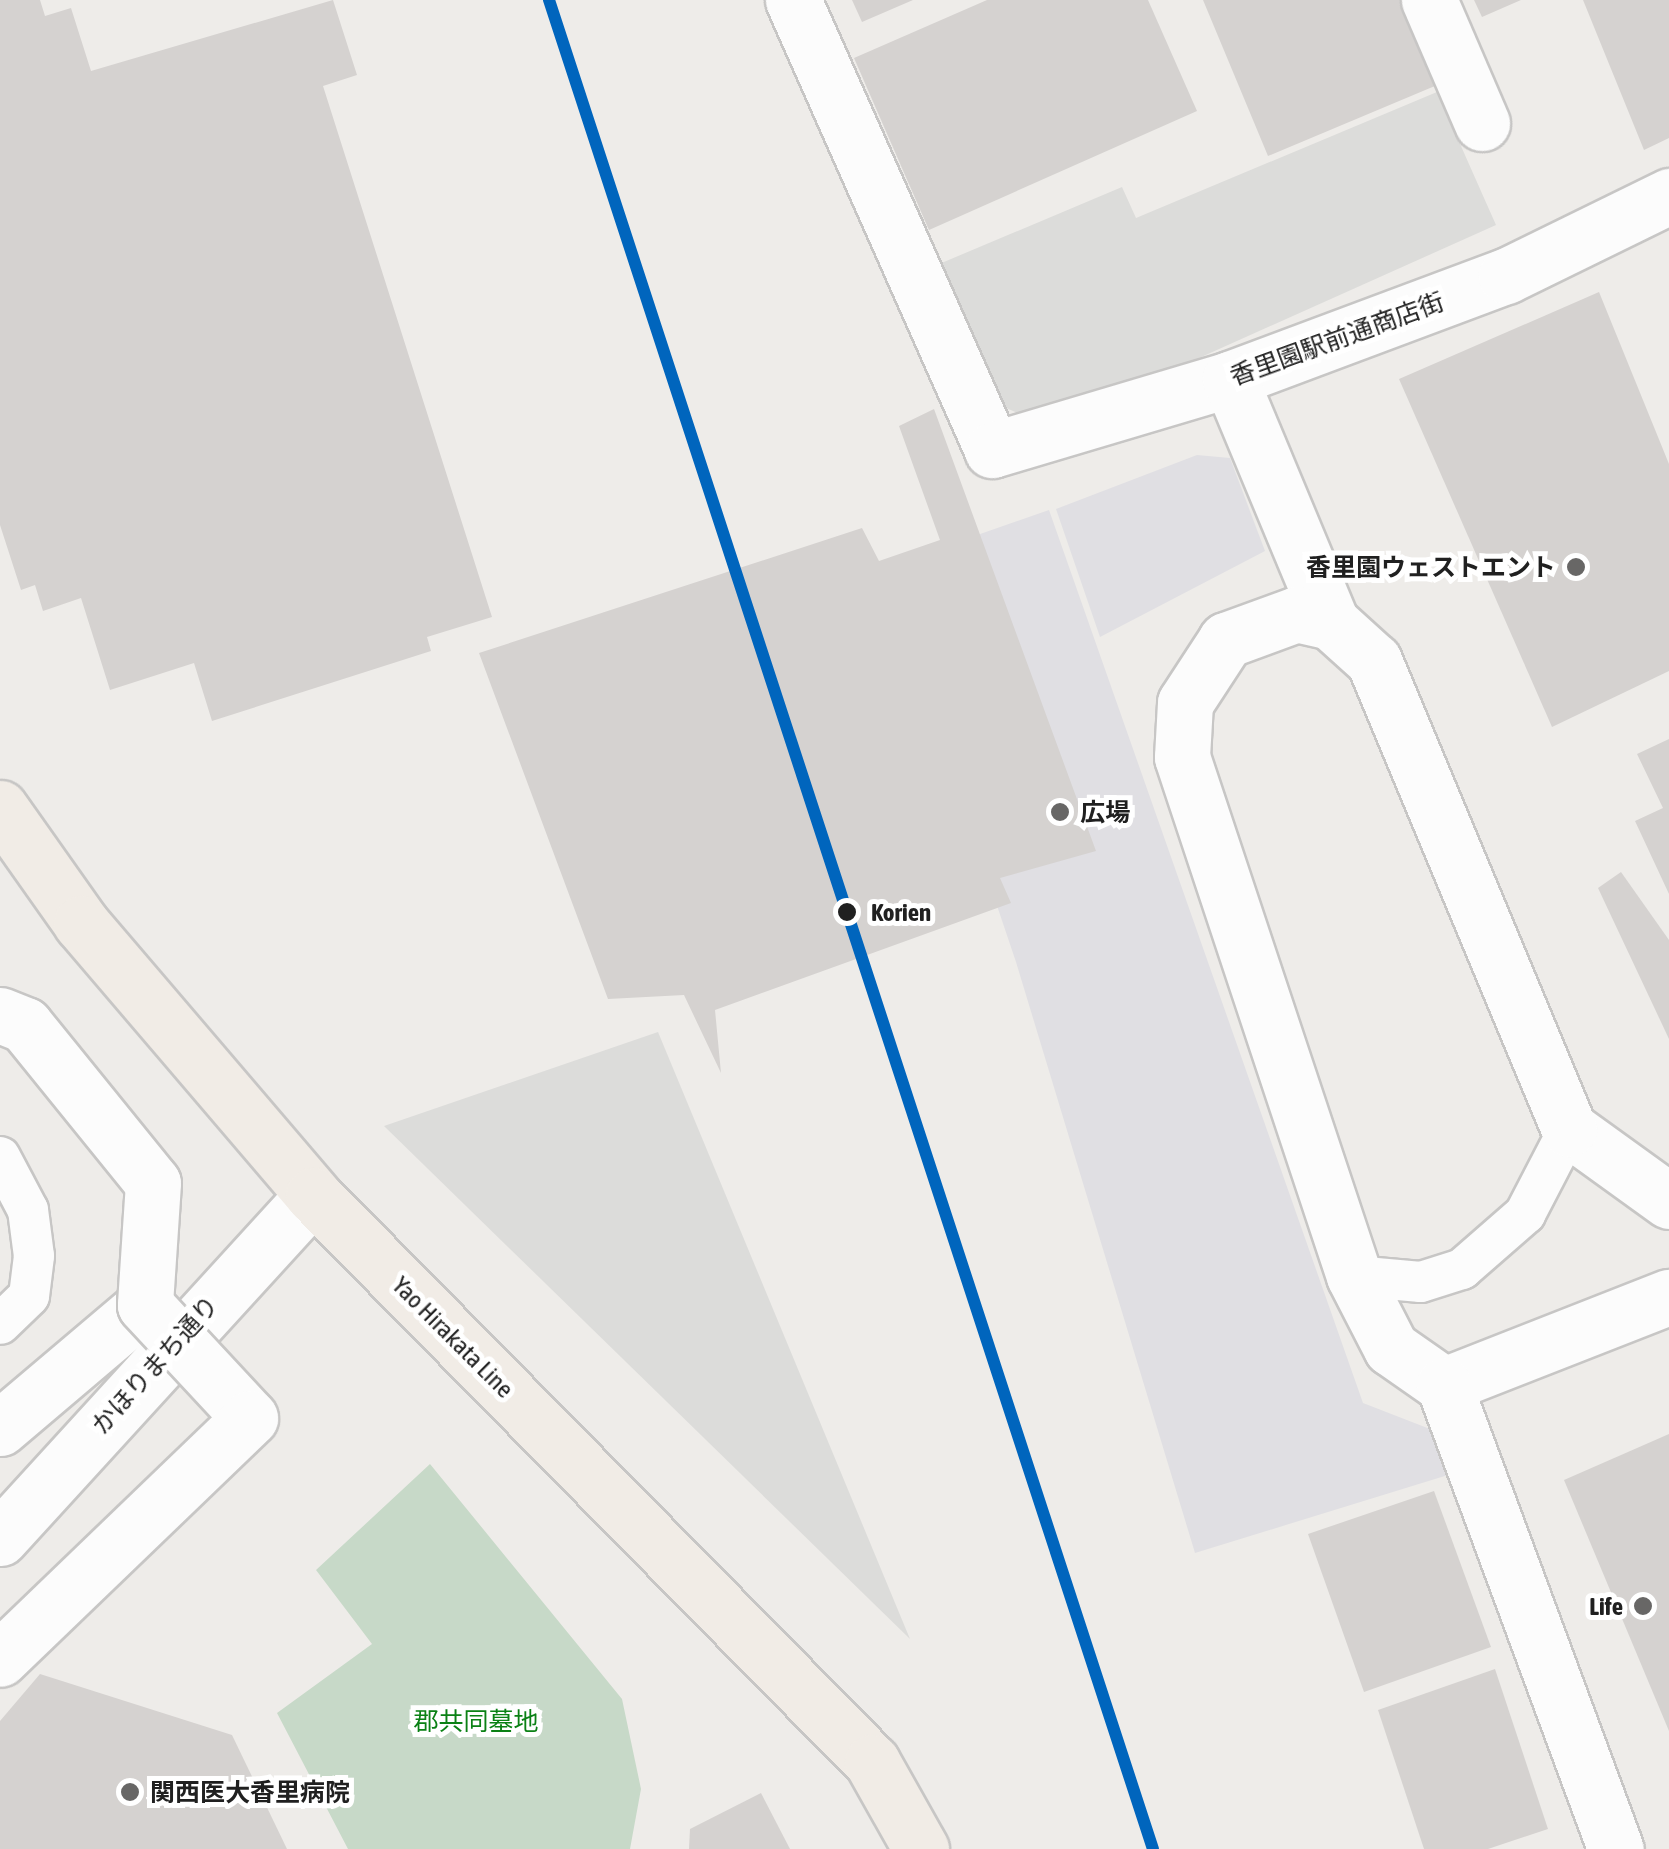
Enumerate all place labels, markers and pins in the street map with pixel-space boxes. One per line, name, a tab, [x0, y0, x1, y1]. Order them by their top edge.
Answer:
place label: 香里園ウェストエント	[1306, 552, 1556, 582]
marker: 香里園ウェストエント	[1565, 556, 1587, 578]
place label: 広場	[1080, 797, 1130, 827]
marker: 広場	[1049, 801, 1071, 823]
marker: Korien	[832, 897, 862, 927]
place label: Korien	[871, 897, 931, 927]
place label: Life	[1589, 1591, 1623, 1621]
marker: Life	[1632, 1595, 1654, 1617]
place label: 関西医大香里病院	[150, 1777, 350, 1807]
marker: 関西医大香里病院	[119, 1781, 141, 1803]

